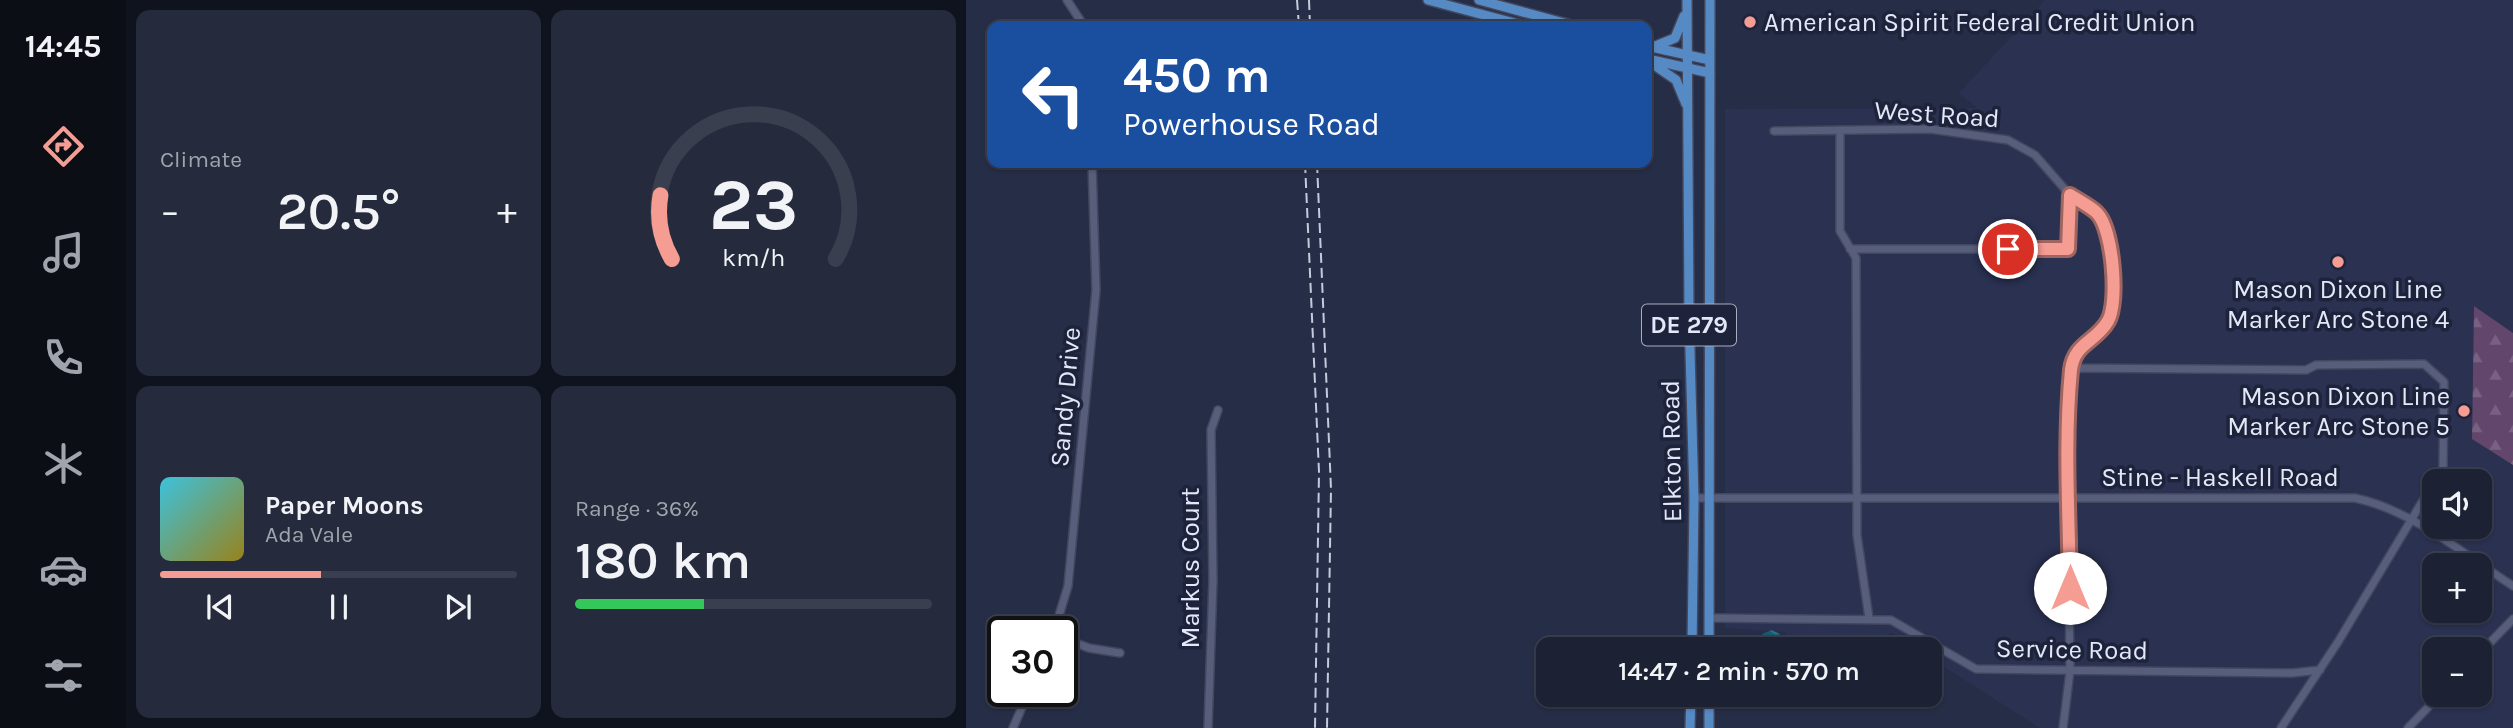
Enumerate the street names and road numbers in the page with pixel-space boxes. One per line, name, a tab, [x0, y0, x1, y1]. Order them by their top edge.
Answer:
street label: West Road	[1873, 95, 2001, 134]
road number: DE 279	[1642, 304, 1736, 346]
street label: Sandy Drive	[1044, 326, 1087, 468]
street label: Elkton Road	[1655, 380, 1688, 522]
street label: Stine - Haskell Road	[2101, 462, 2339, 493]
street label: Markus Court	[1175, 487, 1206, 649]
street label: Service Road	[1996, 633, 2148, 666]

